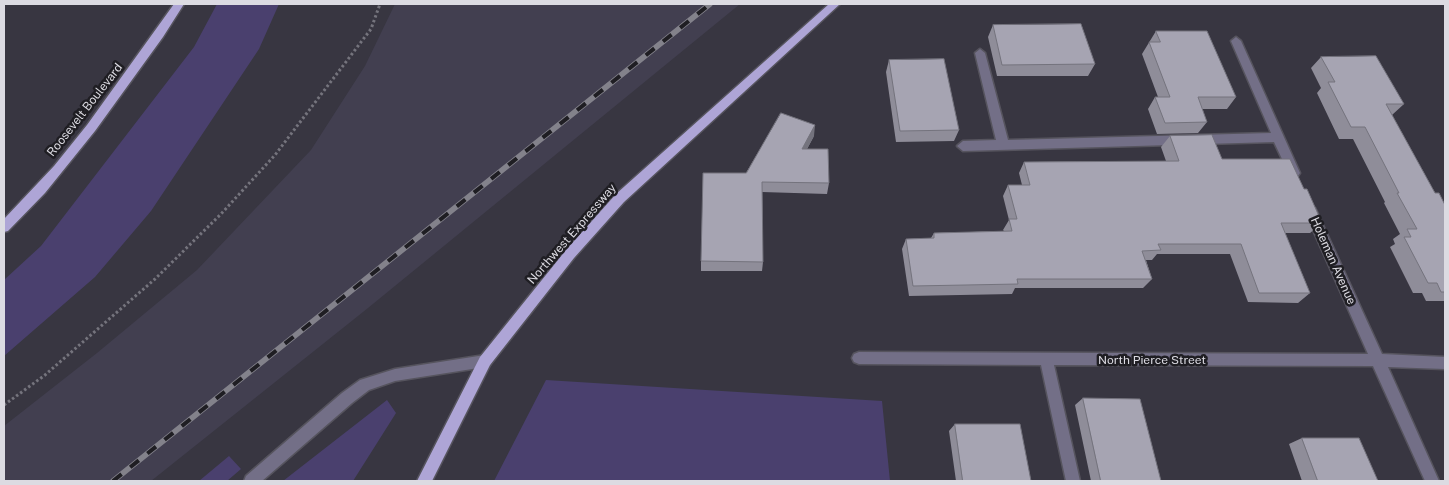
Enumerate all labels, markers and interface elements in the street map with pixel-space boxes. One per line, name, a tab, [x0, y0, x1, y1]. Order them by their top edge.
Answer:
street label: Roosevelt Boulevard	[44, 61, 126, 159]
street label: Northwest Expressway	[525, 181, 619, 287]
street label: Holeman Avenue	[1307, 215, 1359, 307]
street label: North Pierce Street	[1098, 353, 1206, 367]

